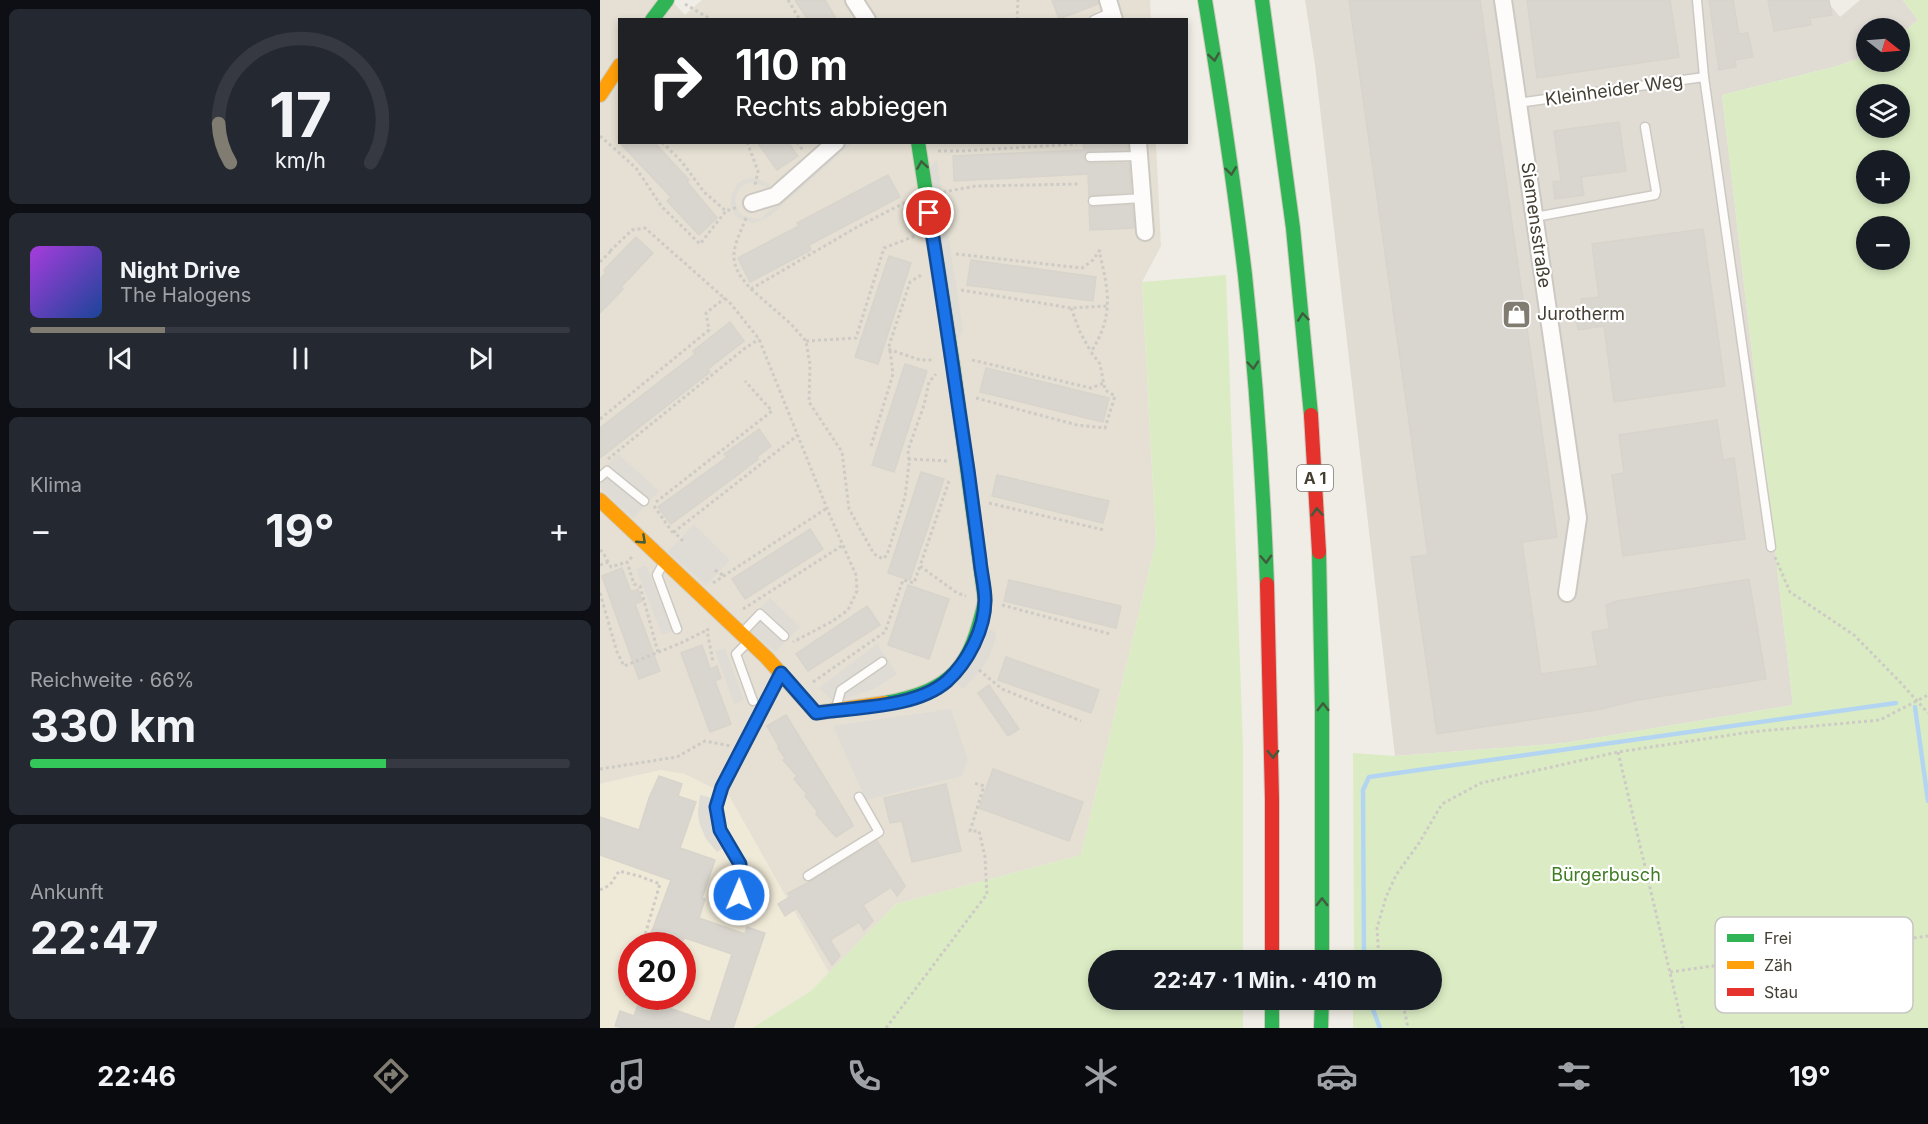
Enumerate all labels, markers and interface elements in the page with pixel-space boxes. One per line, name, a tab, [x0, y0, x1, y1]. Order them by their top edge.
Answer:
north arrow	[1856, 18, 1910, 72]
map controls	[1856, 18, 1910, 270]
text: 110 m	[735, 39, 848, 90]
icon: right	[636, 42, 714, 120]
one-way arrow	[1207, 51, 1220, 61]
street label: Kleinheider Weg	[1544, 69, 1684, 110]
text: 17	[268, 78, 332, 153]
button: layers	[1856, 84, 1910, 138]
text: Rechts abbiegen	[735, 90, 948, 123]
text: km/h	[275, 148, 325, 174]
button: +	[1856, 150, 1910, 204]
one-way arrow	[916, 160, 928, 170]
street label: Siemensstraße	[1517, 161, 1556, 289]
one-way arrow	[1224, 167, 1236, 176]
pin	[903, 187, 954, 238]
icon: arrive	[912, 196, 945, 229]
button: −	[1856, 216, 1910, 270]
text: Night Drive	[120, 257, 240, 283]
text: The Halogens	[120, 283, 251, 307]
shop icon: Jurotherm	[1500, 298, 1532, 330]
place label: Jurotherm	[1537, 303, 1625, 324]
one-way arrow	[1297, 313, 1310, 322]
icon: previous	[104, 342, 137, 375]
icon: pause	[284, 342, 317, 375]
icon: next	[464, 342, 497, 375]
one-way arrow	[1246, 360, 1259, 369]
road number: A 1	[1297, 465, 1333, 491]
text: Klima	[30, 473, 82, 497]
text: 19°	[265, 503, 335, 558]
one-way arrow	[1310, 507, 1323, 516]
text: −	[30, 510, 52, 550]
text: +	[548, 510, 570, 550]
one-way arrow	[636, 533, 646, 544]
one-way arrow	[1260, 555, 1273, 564]
text: Reichweite · 66%	[30, 668, 194, 692]
text: 330 km	[30, 698, 196, 753]
one-way arrow	[1317, 702, 1329, 711]
one-way arrow	[1266, 750, 1279, 759]
position arrow	[707, 863, 771, 927]
park label: Bürgerbusch	[1551, 864, 1661, 885]
text: Ankunft	[30, 880, 104, 904]
one-way arrow	[1316, 897, 1329, 906]
text: 22:47	[30, 910, 158, 965]
legend	[1715, 917, 1913, 1013]
text: Frei	[1764, 928, 1792, 948]
speed limit sign: 20	[618, 932, 696, 1010]
text: Zäh	[1764, 955, 1793, 975]
text: 22:47 · 1 Min. · 410 m	[1153, 967, 1377, 993]
text: Stau	[1764, 982, 1798, 1002]
icon: directions	[370, 1055, 412, 1097]
icon: music	[607, 1055, 649, 1097]
icon: phone	[843, 1055, 885, 1097]
icon: climate	[1080, 1055, 1122, 1097]
icon: car	[1316, 1055, 1358, 1097]
icon: filters	[1553, 1055, 1595, 1097]
text: 22:46	[97, 1060, 176, 1093]
text: 19°	[1789, 1060, 1831, 1093]

